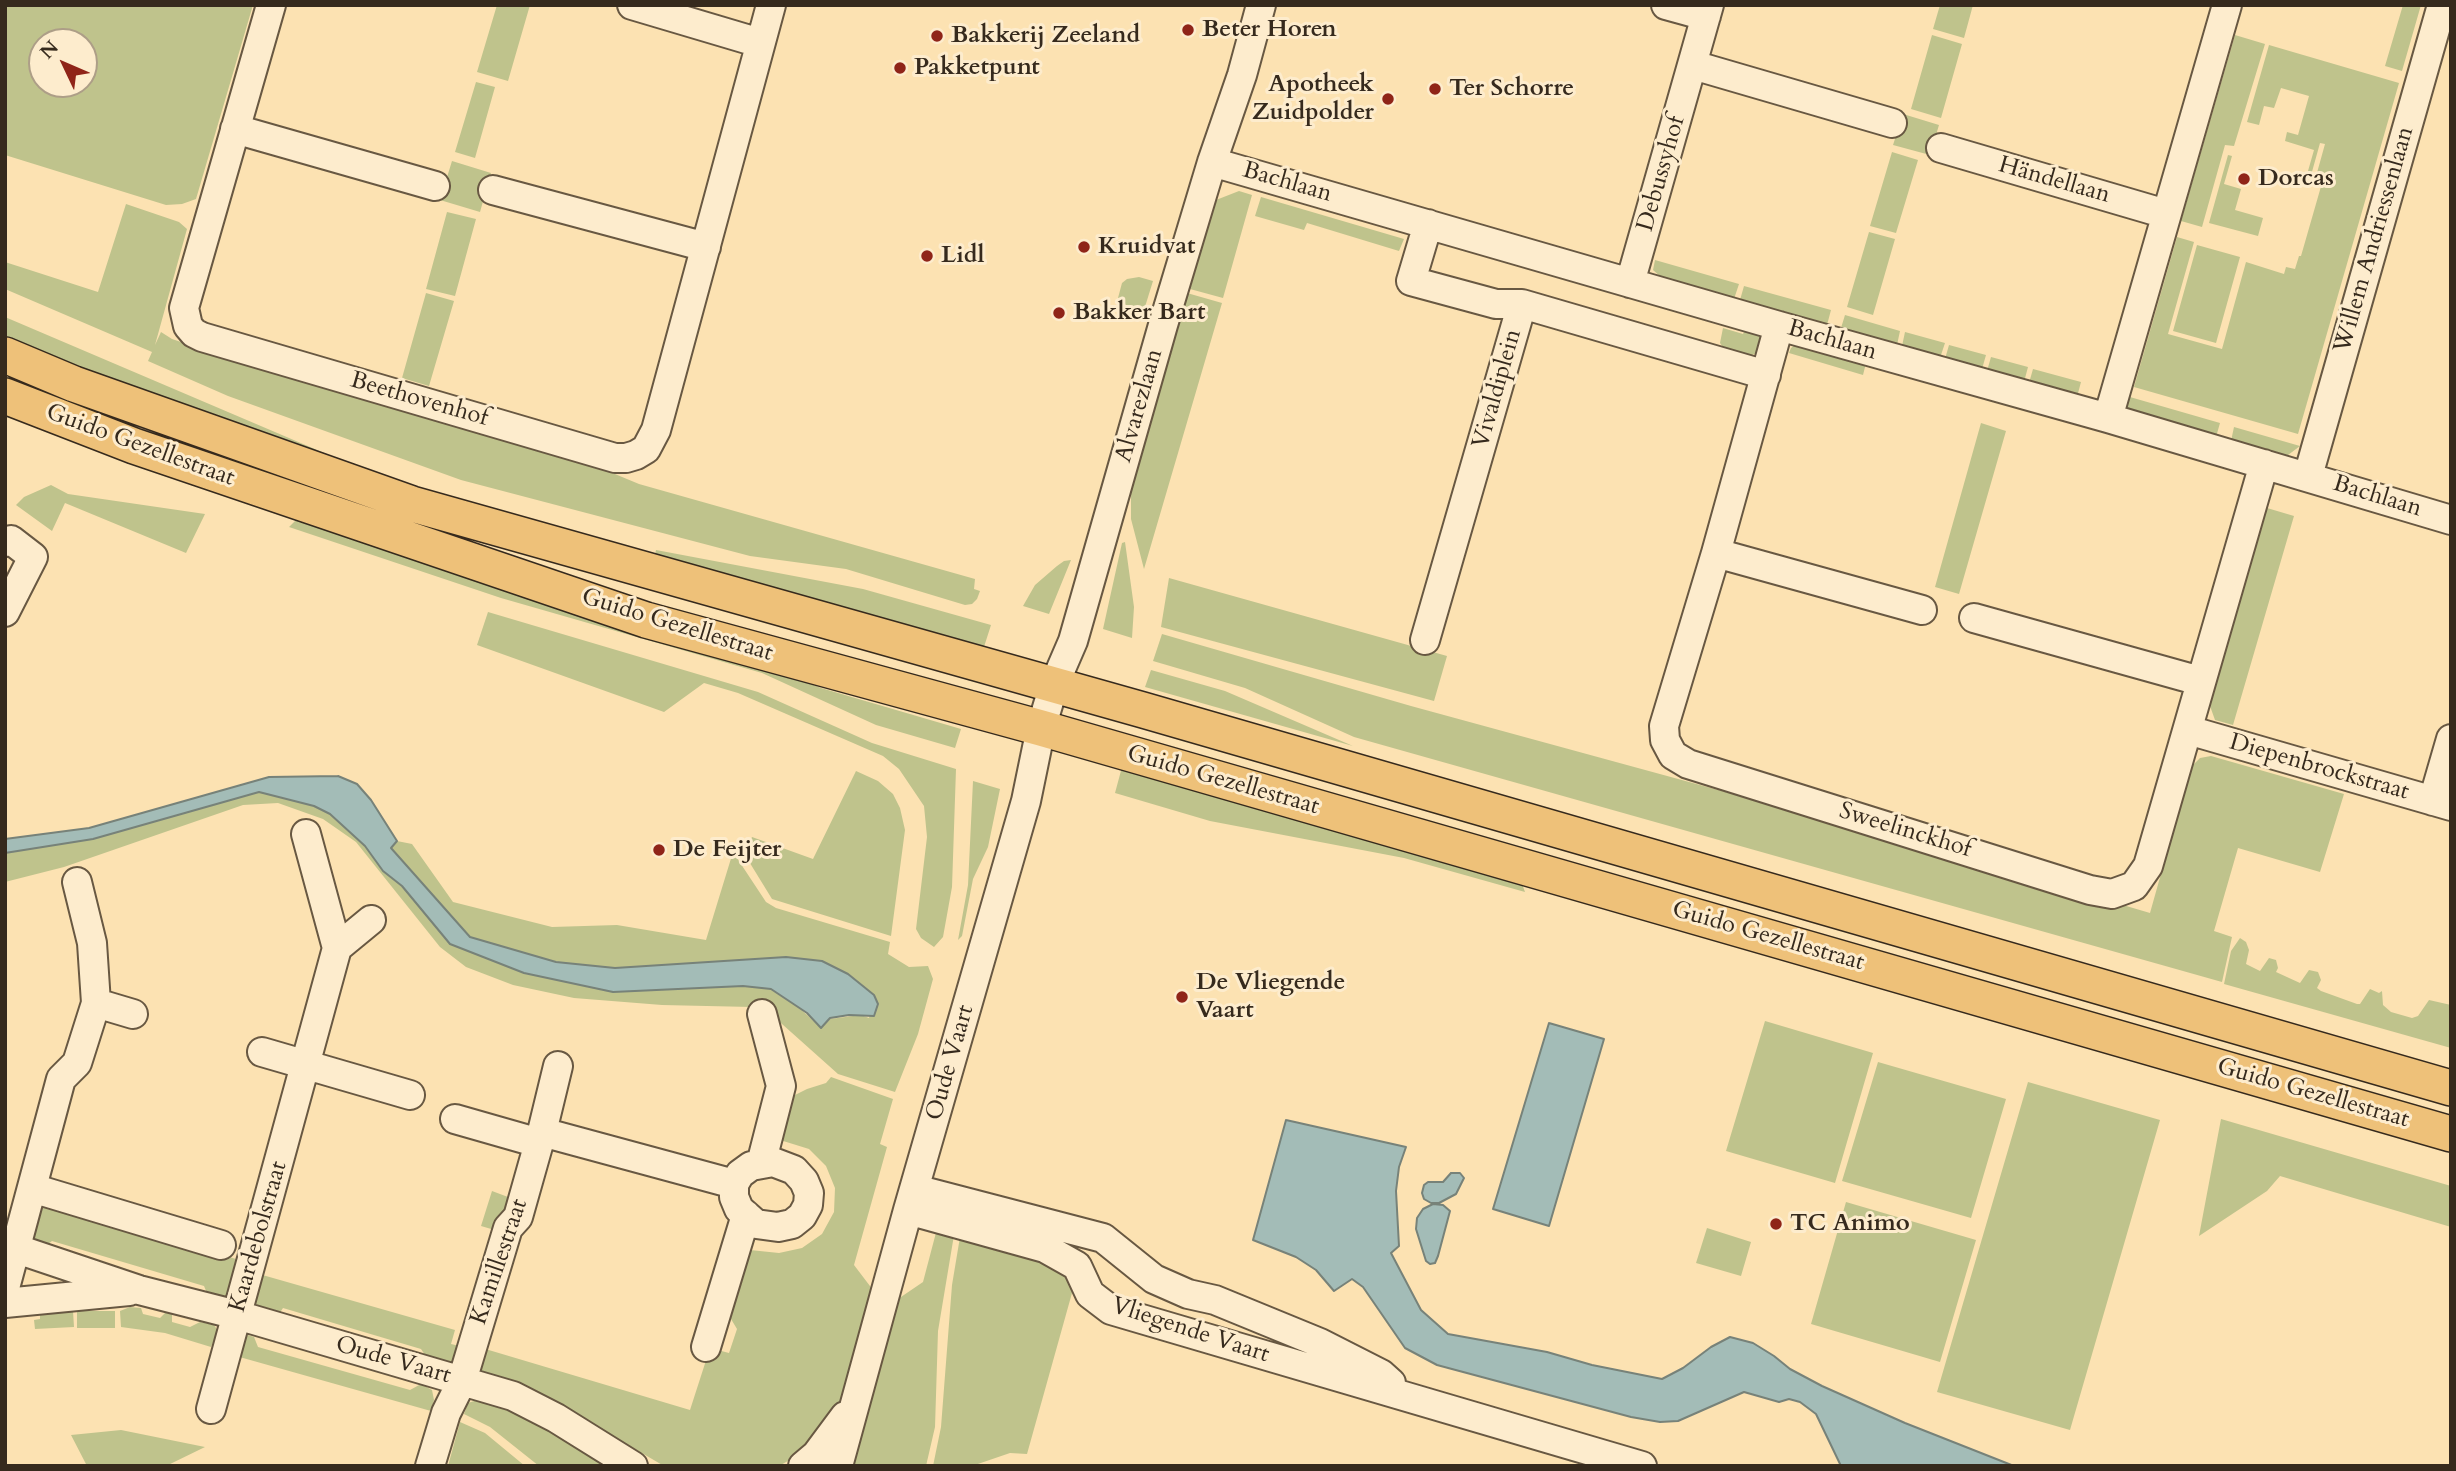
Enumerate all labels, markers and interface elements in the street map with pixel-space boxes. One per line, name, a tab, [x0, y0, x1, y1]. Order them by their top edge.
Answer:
place label: Beter Horen	[1202, 16, 1337, 44]
place label: Bakkerij Zeeland	[951, 22, 1140, 50]
marker: Beter Horen	[1180, 22, 1196, 38]
north arrow	[28, 28, 98, 98]
marker: Bakkerij Zeeland	[929, 28, 945, 44]
text: N	[34, 35, 64, 65]
place label: Pakketpunt	[914, 54, 1040, 82]
marker: Pakketpunt	[892, 60, 908, 76]
place label: Apotheek Zuidpolder	[1252, 71, 1374, 127]
place label: Ter Schorre	[1449, 75, 1574, 103]
marker: Ter Schorre	[1427, 81, 1443, 97]
marker: Apotheek Zuidpolder	[1380, 91, 1396, 107]
street label: Debussyhof	[1632, 113, 1692, 235]
street label: Willem Andriessenlaan	[2329, 124, 2421, 356]
street label: Händellaan	[1995, 151, 2113, 211]
street label: Bachlaan	[1239, 157, 1335, 209]
place label: Dorcas	[2258, 165, 2334, 193]
marker: Dorcas	[2236, 171, 2252, 187]
place label: Kruidvat	[1098, 233, 1195, 261]
marker: Kruidvat	[1076, 239, 1092, 255]
place label: Lidl	[941, 242, 985, 270]
marker: Lidl	[919, 248, 935, 264]
place label: Bakker Bart	[1073, 299, 1205, 327]
marker: Bakker Bart	[1051, 305, 1067, 321]
street label: Bachlaan	[1784, 315, 1880, 367]
street label: Vivaldiplein	[1467, 326, 1529, 452]
street label: Alvarezlaan	[1110, 346, 1170, 466]
street label: Beethovenhof	[347, 367, 491, 433]
street label: Guido Gezellestraat	[42, 399, 238, 493]
street label: Bachlaan	[2329, 470, 2425, 524]
street label: Guido Gezellestraat	[578, 583, 776, 669]
street label: Diepenbrockstraat	[2226, 729, 2412, 807]
street label: Guido Gezellestraat	[1124, 740, 1322, 822]
street label: Sweelinckhof	[1835, 797, 1975, 865]
place label: De Feijter	[673, 836, 782, 864]
marker: De Feijter	[651, 842, 667, 858]
street label: Guido Gezellestraat	[1669, 896, 1867, 978]
place label: De Vliegende Vaart	[1196, 969, 1345, 1025]
marker: De Vliegende Vaart	[1174, 989, 1190, 1005]
street label: Oude Vaart	[921, 1002, 981, 1124]
street label: Guido Gezellestraat	[2214, 1053, 2412, 1135]
street label: Kaardebolstraat	[224, 1158, 294, 1316]
street label: Kamillestraat	[465, 1195, 535, 1329]
place label: TC Animo	[1790, 1210, 1910, 1238]
marker: TC Animo	[1768, 1216, 1784, 1232]
street label: Vliegende Vaart	[1107, 1292, 1273, 1370]
street label: Oude Vaart	[332, 1331, 454, 1391]

